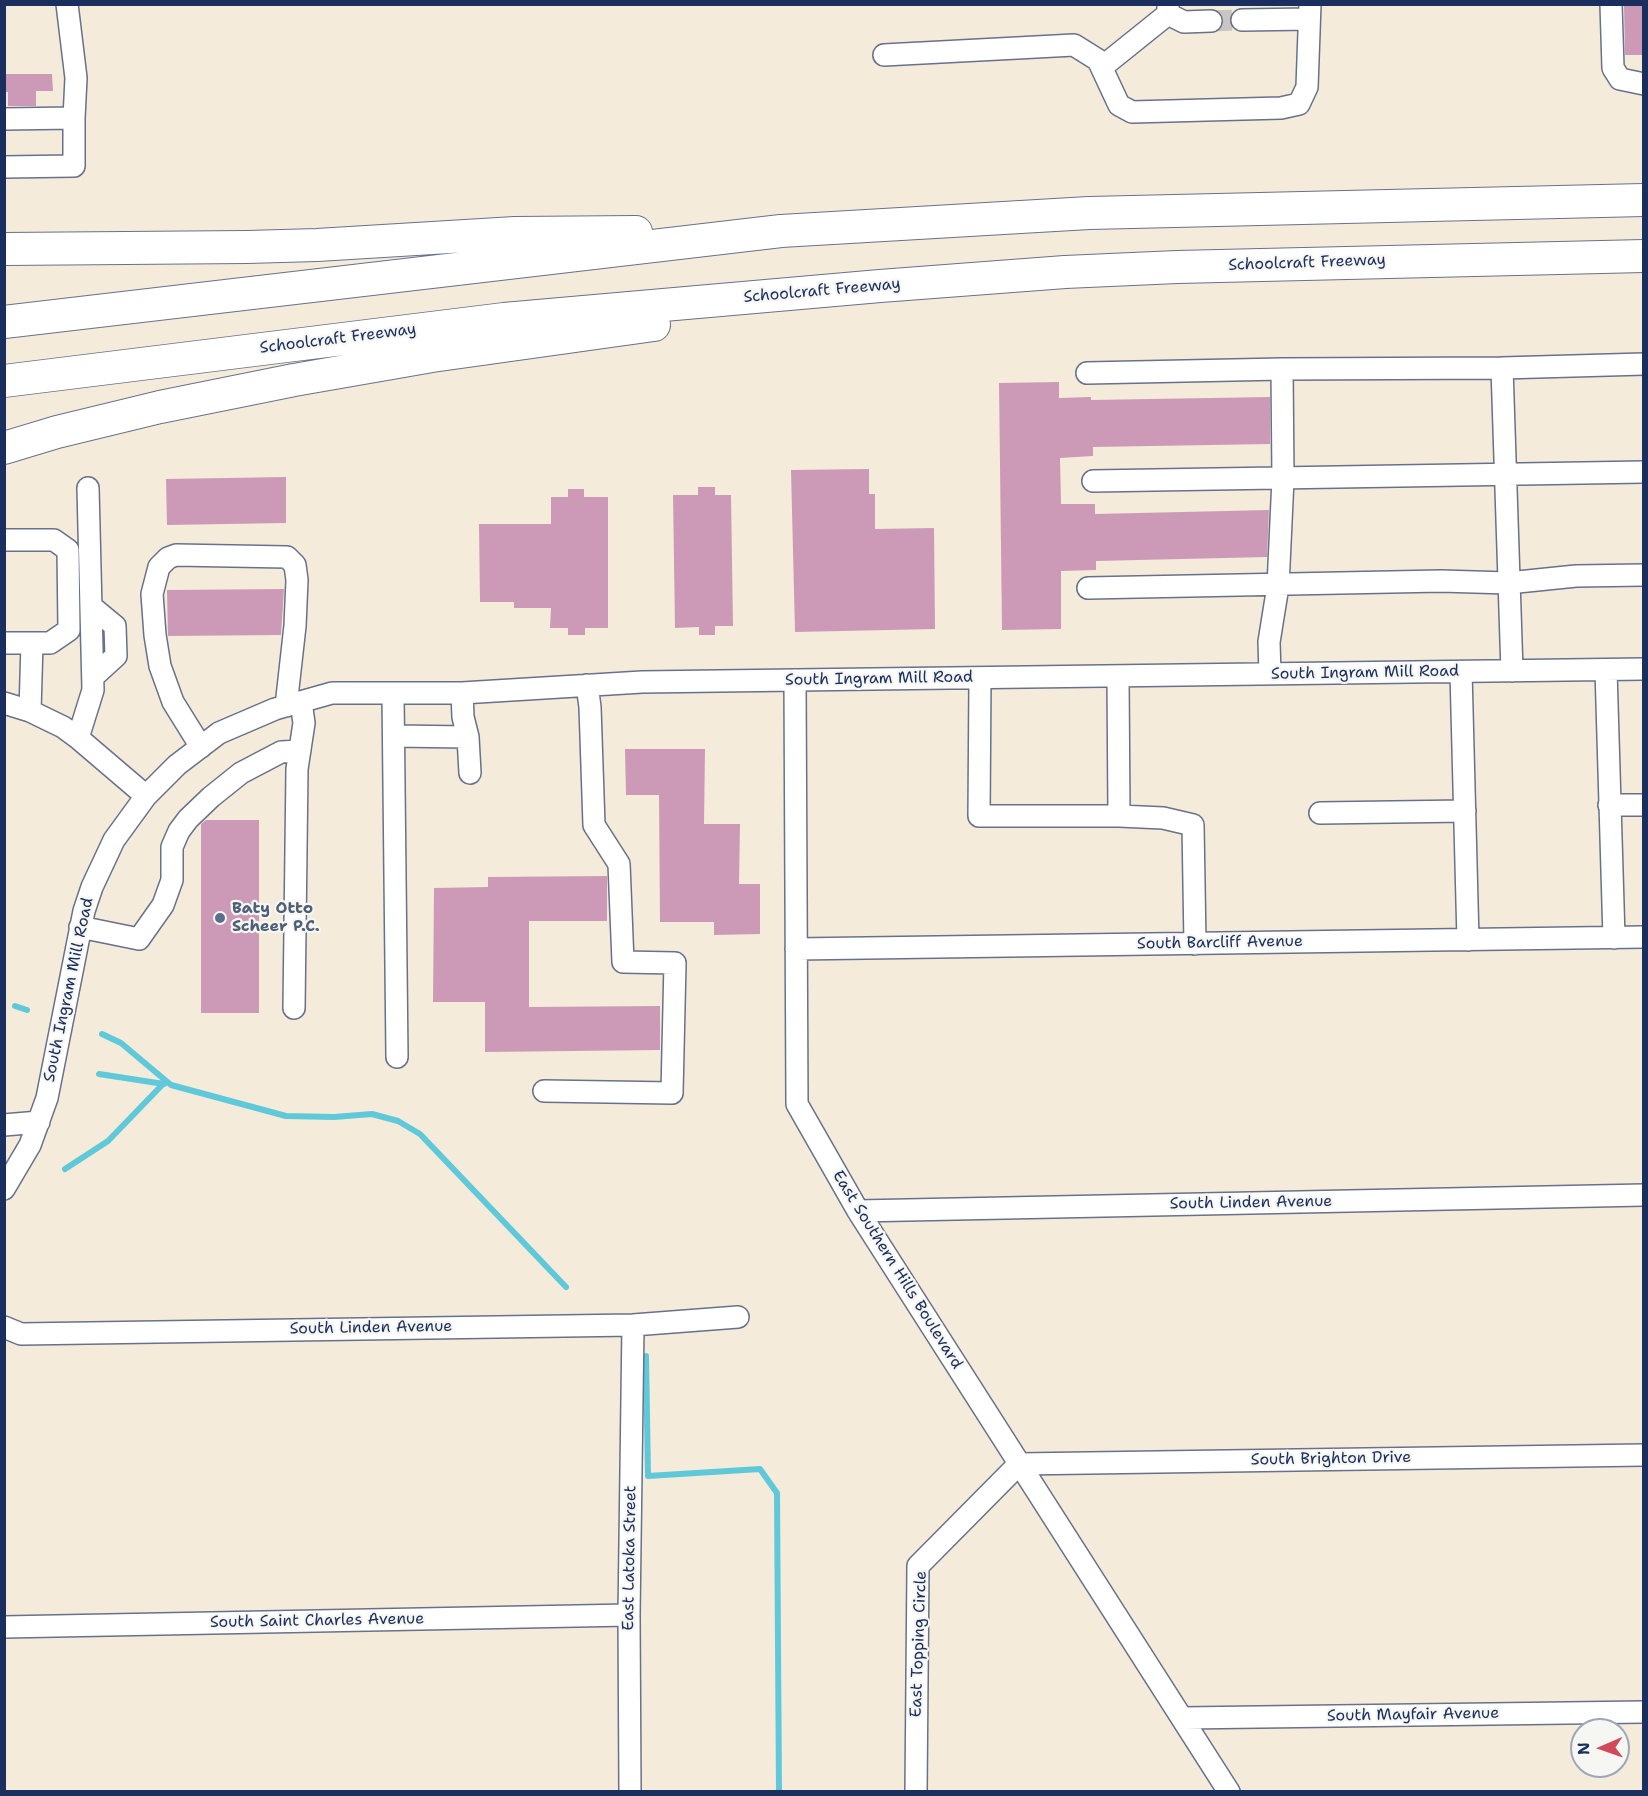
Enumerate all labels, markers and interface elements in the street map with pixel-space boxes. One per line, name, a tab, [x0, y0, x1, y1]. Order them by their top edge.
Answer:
street label: Schoolcraft Freeway	[1228, 251, 1386, 275]
street label: Schoolcraft Freeway	[743, 275, 901, 307]
street label: Schoolcraft Freeway	[259, 320, 417, 358]
street label: South Ingram Mill Road	[1271, 662, 1459, 684]
street label: South Ingram Mill Road	[785, 668, 973, 690]
street label: South Ingram Mill Road	[40, 896, 98, 1084]
place label: Baty Otto Scheer P.C.	[232, 899, 320, 937]
marker: Baty Otto Scheer P.C.	[213, 911, 227, 925]
street label: South Barcliff Avenue	[1137, 932, 1303, 954]
street label: East Southern Hills Boulevard	[828, 1167, 966, 1373]
street label: South Linden Avenue	[1169, 1192, 1333, 1214]
street label: South Linden Avenue	[289, 1317, 453, 1339]
street label: South Brighton Drive	[1251, 1448, 1411, 1470]
street label: East Latoka Street	[619, 1485, 641, 1631]
street label: East Topping Circle	[907, 1570, 931, 1718]
street label: South Saint Charles Avenue	[210, 1610, 424, 1632]
street label: South Mayfair Avenue	[1327, 1704, 1499, 1726]
north arrow	[1570, 1718, 1630, 1778]
text: N	[1573, 1742, 1594, 1755]

